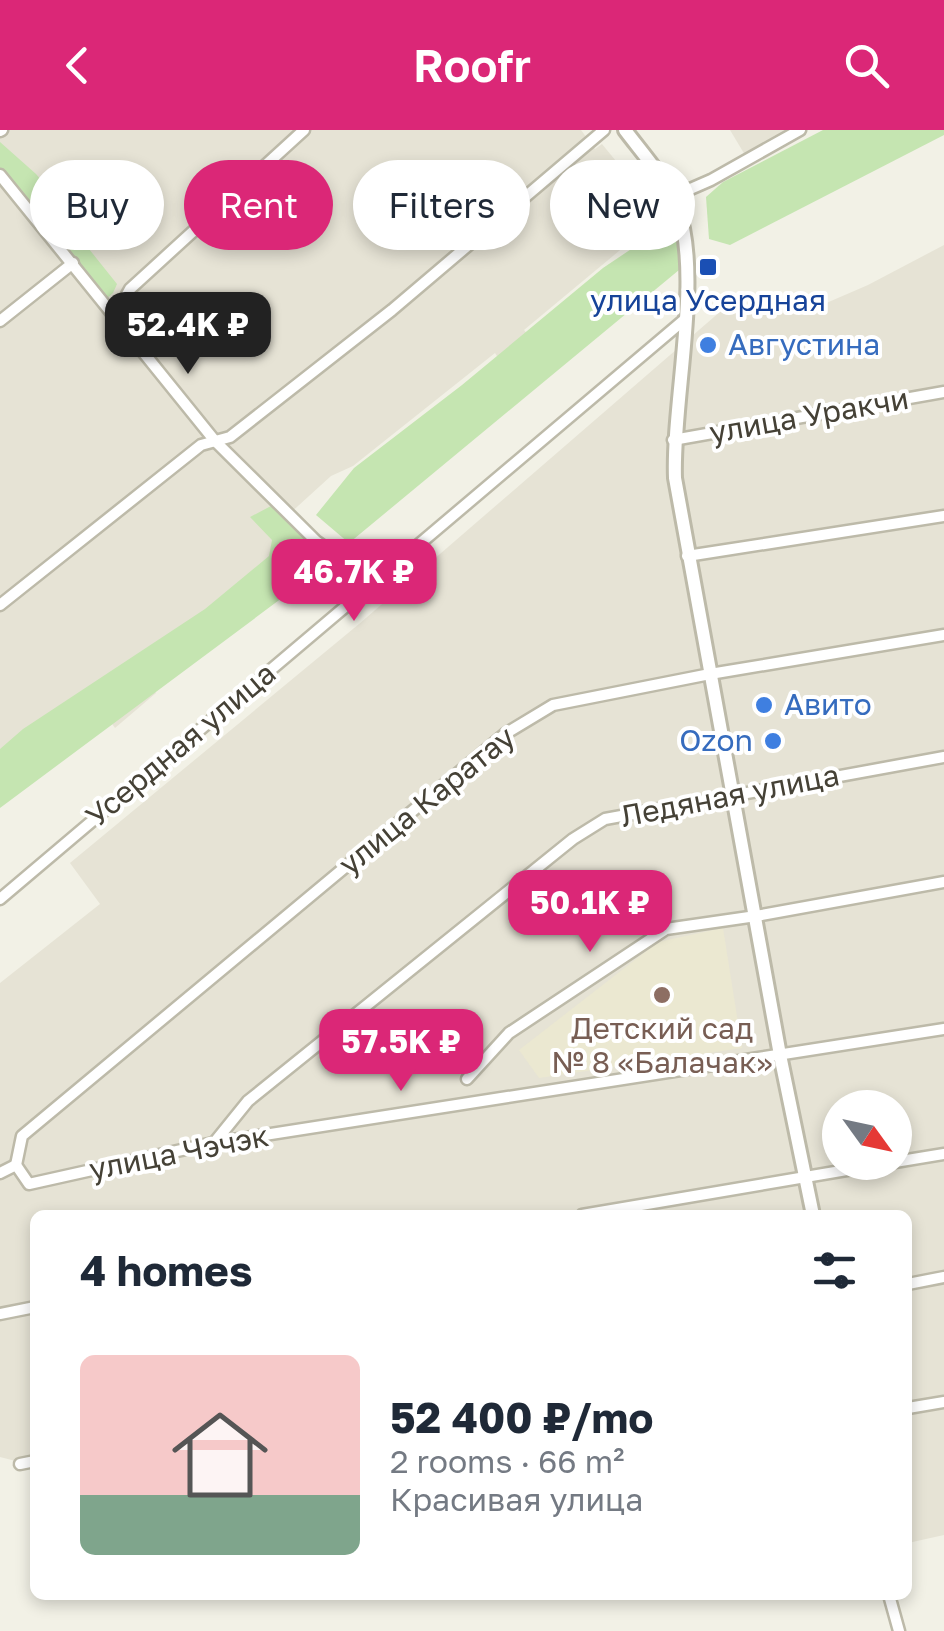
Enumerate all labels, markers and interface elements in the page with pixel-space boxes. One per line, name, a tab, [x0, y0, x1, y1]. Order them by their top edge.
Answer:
icon: back	[50, 38, 105, 93]
text: Roofr	[413, 38, 531, 92]
icon: search	[839, 38, 894, 93]
chip: Buy	[30, 160, 164, 250]
chip: Rent	[184, 160, 333, 250]
chip: Filters	[353, 160, 530, 250]
chip: New	[550, 160, 695, 250]
marker: улица Усердная	[697, 256, 719, 278]
place label: улица Усердная	[590, 282, 826, 318]
pin: 52.4K ₽	[96, 292, 280, 377]
text: 52.4K ₽	[127, 305, 249, 343]
place label: Августина	[728, 326, 880, 362]
marker: Августина	[697, 334, 719, 356]
street label: улица Уракчи	[706, 380, 911, 450]
pin: 46.7K ₽	[262, 539, 446, 624]
text: 46.7K ₽	[294, 552, 414, 590]
street label: Усердная улица	[78, 655, 282, 834]
place label: Авито	[784, 686, 872, 722]
marker: Авито	[753, 694, 775, 716]
street label: улица Каратау	[331, 718, 522, 882]
place label: Ozon	[679, 722, 753, 758]
marker: Ozon	[762, 730, 784, 752]
street label: Ледяная улица	[617, 756, 842, 834]
pin: 50.1K ₽	[498, 870, 682, 955]
text: 50.1K ₽	[530, 883, 650, 921]
marker: Детский сад № 8 «Балачак»	[651, 984, 673, 1006]
pin: 57.5K ₽	[309, 1009, 493, 1094]
place label: Детский сад № 8 «Балачак»	[551, 1010, 773, 1080]
text: 57.5K ₽	[341, 1022, 461, 1060]
north arrow	[822, 1090, 912, 1180]
map controls	[822, 1090, 912, 1180]
street label: улица Чэчэк	[86, 1117, 272, 1187]
icon: filters	[807, 1243, 862, 1298]
text: 4 homes	[80, 1245, 252, 1295]
text: 52 400 ₽/mo	[390, 1392, 654, 1442]
icon: home	[160, 1395, 280, 1515]
text: 2 rooms · 66 m²	[390, 1442, 625, 1480]
text: Красивая улица	[390, 1480, 643, 1518]

